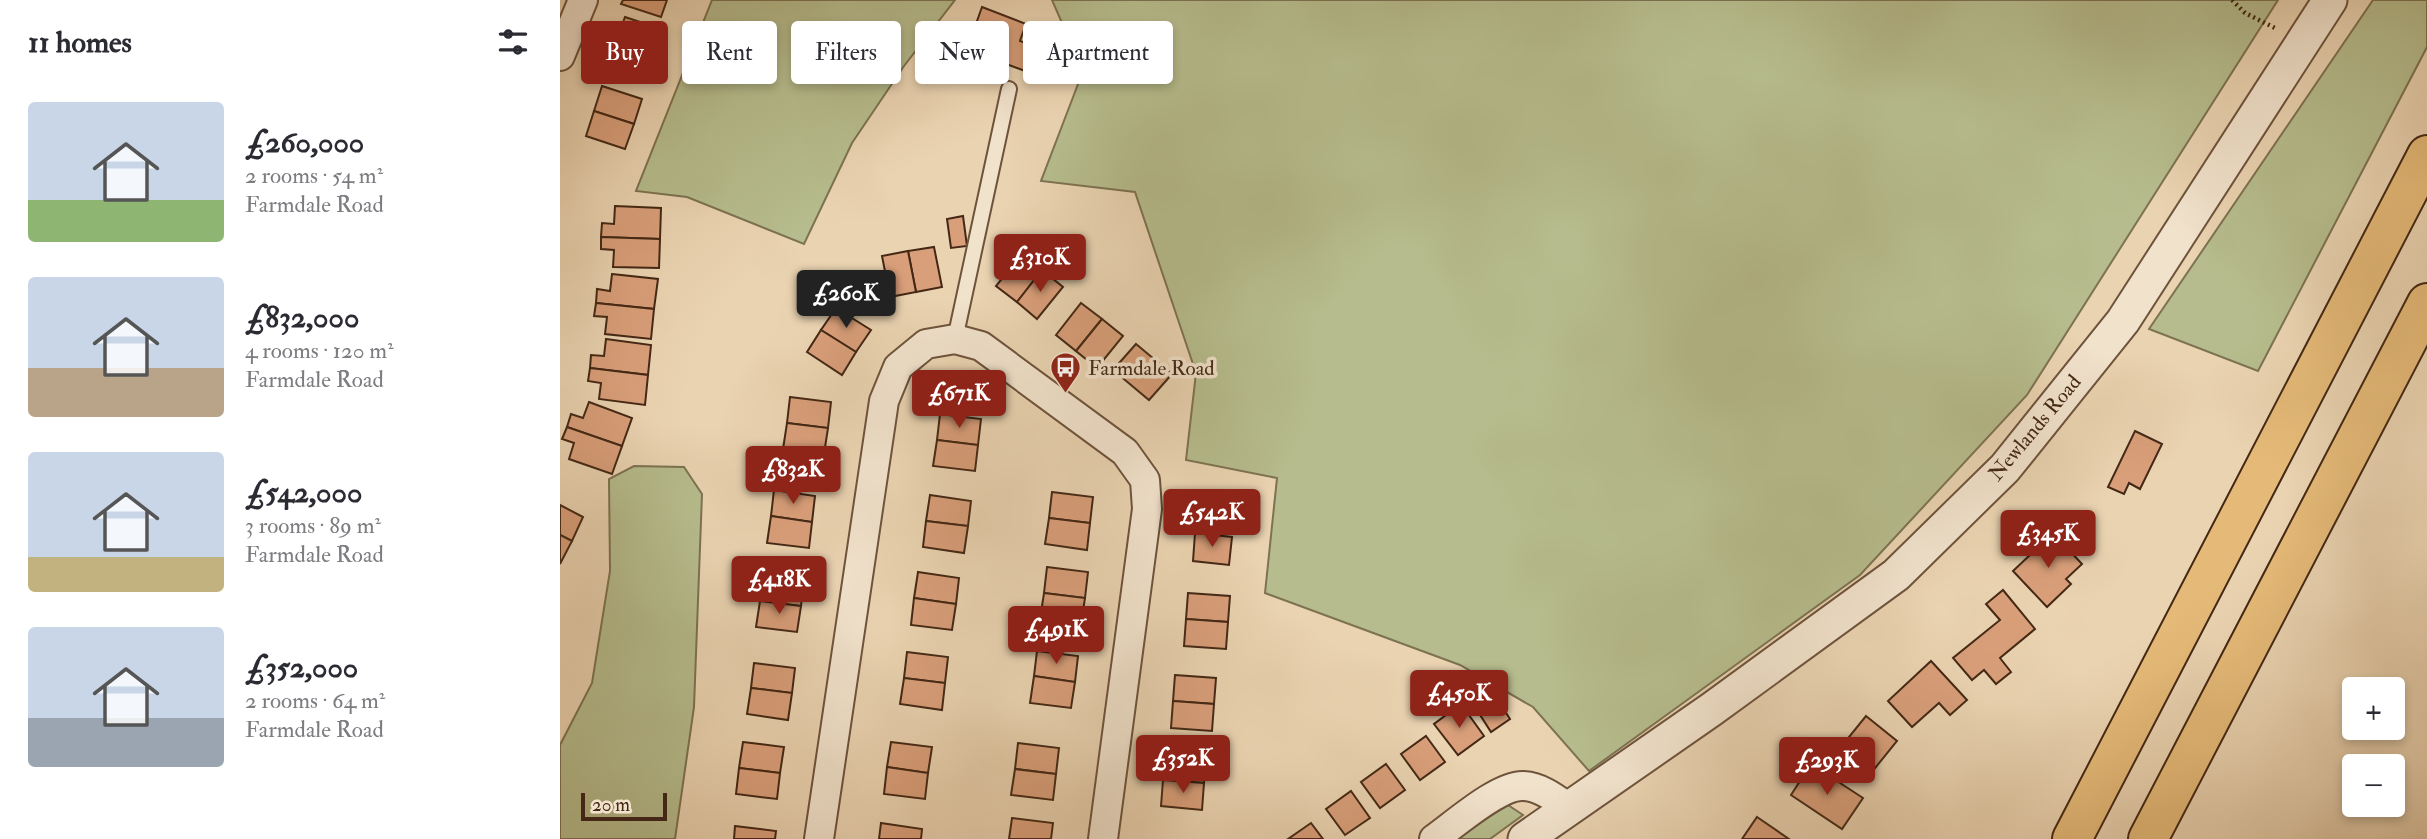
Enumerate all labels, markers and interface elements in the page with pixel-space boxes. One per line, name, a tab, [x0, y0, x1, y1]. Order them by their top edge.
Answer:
chip: Buy	[581, 21, 668, 84]
chip: Rent	[682, 21, 777, 84]
chip: Filters	[791, 21, 901, 84]
chip: New	[915, 21, 1009, 84]
chip: Apartment	[1023, 21, 1173, 84]
icon: filters	[494, 23, 532, 61]
text: 11 homes	[28, 24, 132, 61]
text: £260,000	[245, 124, 364, 161]
icon: home	[84, 130, 168, 214]
text: 2 rooms · 54 m²	[245, 161, 383, 190]
text: Farmdale Road	[245, 190, 384, 219]
pin: £310K	[991, 234, 1089, 294]
text: £310K	[1010, 242, 1070, 271]
pin: £260K	[797, 270, 895, 330]
text: £260K	[813, 278, 879, 307]
text: £832,000	[245, 299, 359, 336]
icon: home	[84, 305, 168, 389]
text: 4 rooms · 120 m²	[245, 336, 394, 365]
bus stop icon: Farmdale Road	[1048, 351, 1082, 395]
place label: Farmdale Road	[1088, 355, 1215, 382]
text: Farmdale Road	[245, 365, 384, 394]
street label: Newlands Road	[1983, 369, 2088, 487]
pin: £671K	[910, 370, 1008, 430]
text: £671K	[928, 378, 990, 407]
pin: £832K	[744, 447, 842, 506]
text: £832K	[762, 454, 824, 483]
text: £542,000	[245, 474, 362, 511]
icon: home	[84, 480, 168, 564]
pin: £542K	[1163, 490, 1261, 549]
text: £542K	[1179, 497, 1245, 526]
pin: £345K	[1999, 510, 2097, 570]
text: 3 rooms · 89 m²	[245, 511, 381, 540]
text: £345K	[2017, 518, 2079, 547]
text: Farmdale Road	[245, 540, 384, 569]
pin: £418K	[730, 556, 828, 616]
text: £418K	[748, 564, 810, 593]
pin: £491K	[1007, 606, 1105, 666]
text: £491K	[1024, 614, 1088, 643]
text: £352,000	[245, 649, 358, 686]
icon: home	[84, 655, 168, 739]
pin: £450K	[1410, 670, 1508, 730]
map controls	[2342, 677, 2405, 817]
button: +	[2342, 677, 2405, 740]
text: £450K	[1426, 678, 1492, 707]
text: 2 rooms · 64 m²	[245, 686, 385, 715]
text: Farmdale Road	[245, 715, 384, 744]
pin: £352K	[1134, 736, 1232, 795]
pin: £293K	[1778, 738, 1876, 797]
text: £352K	[1152, 743, 1214, 772]
text: £293K	[1795, 745, 1859, 774]
button: −	[2342, 754, 2405, 817]
scale bar	[581, 790, 667, 822]
text: 20 m	[592, 793, 630, 817]

